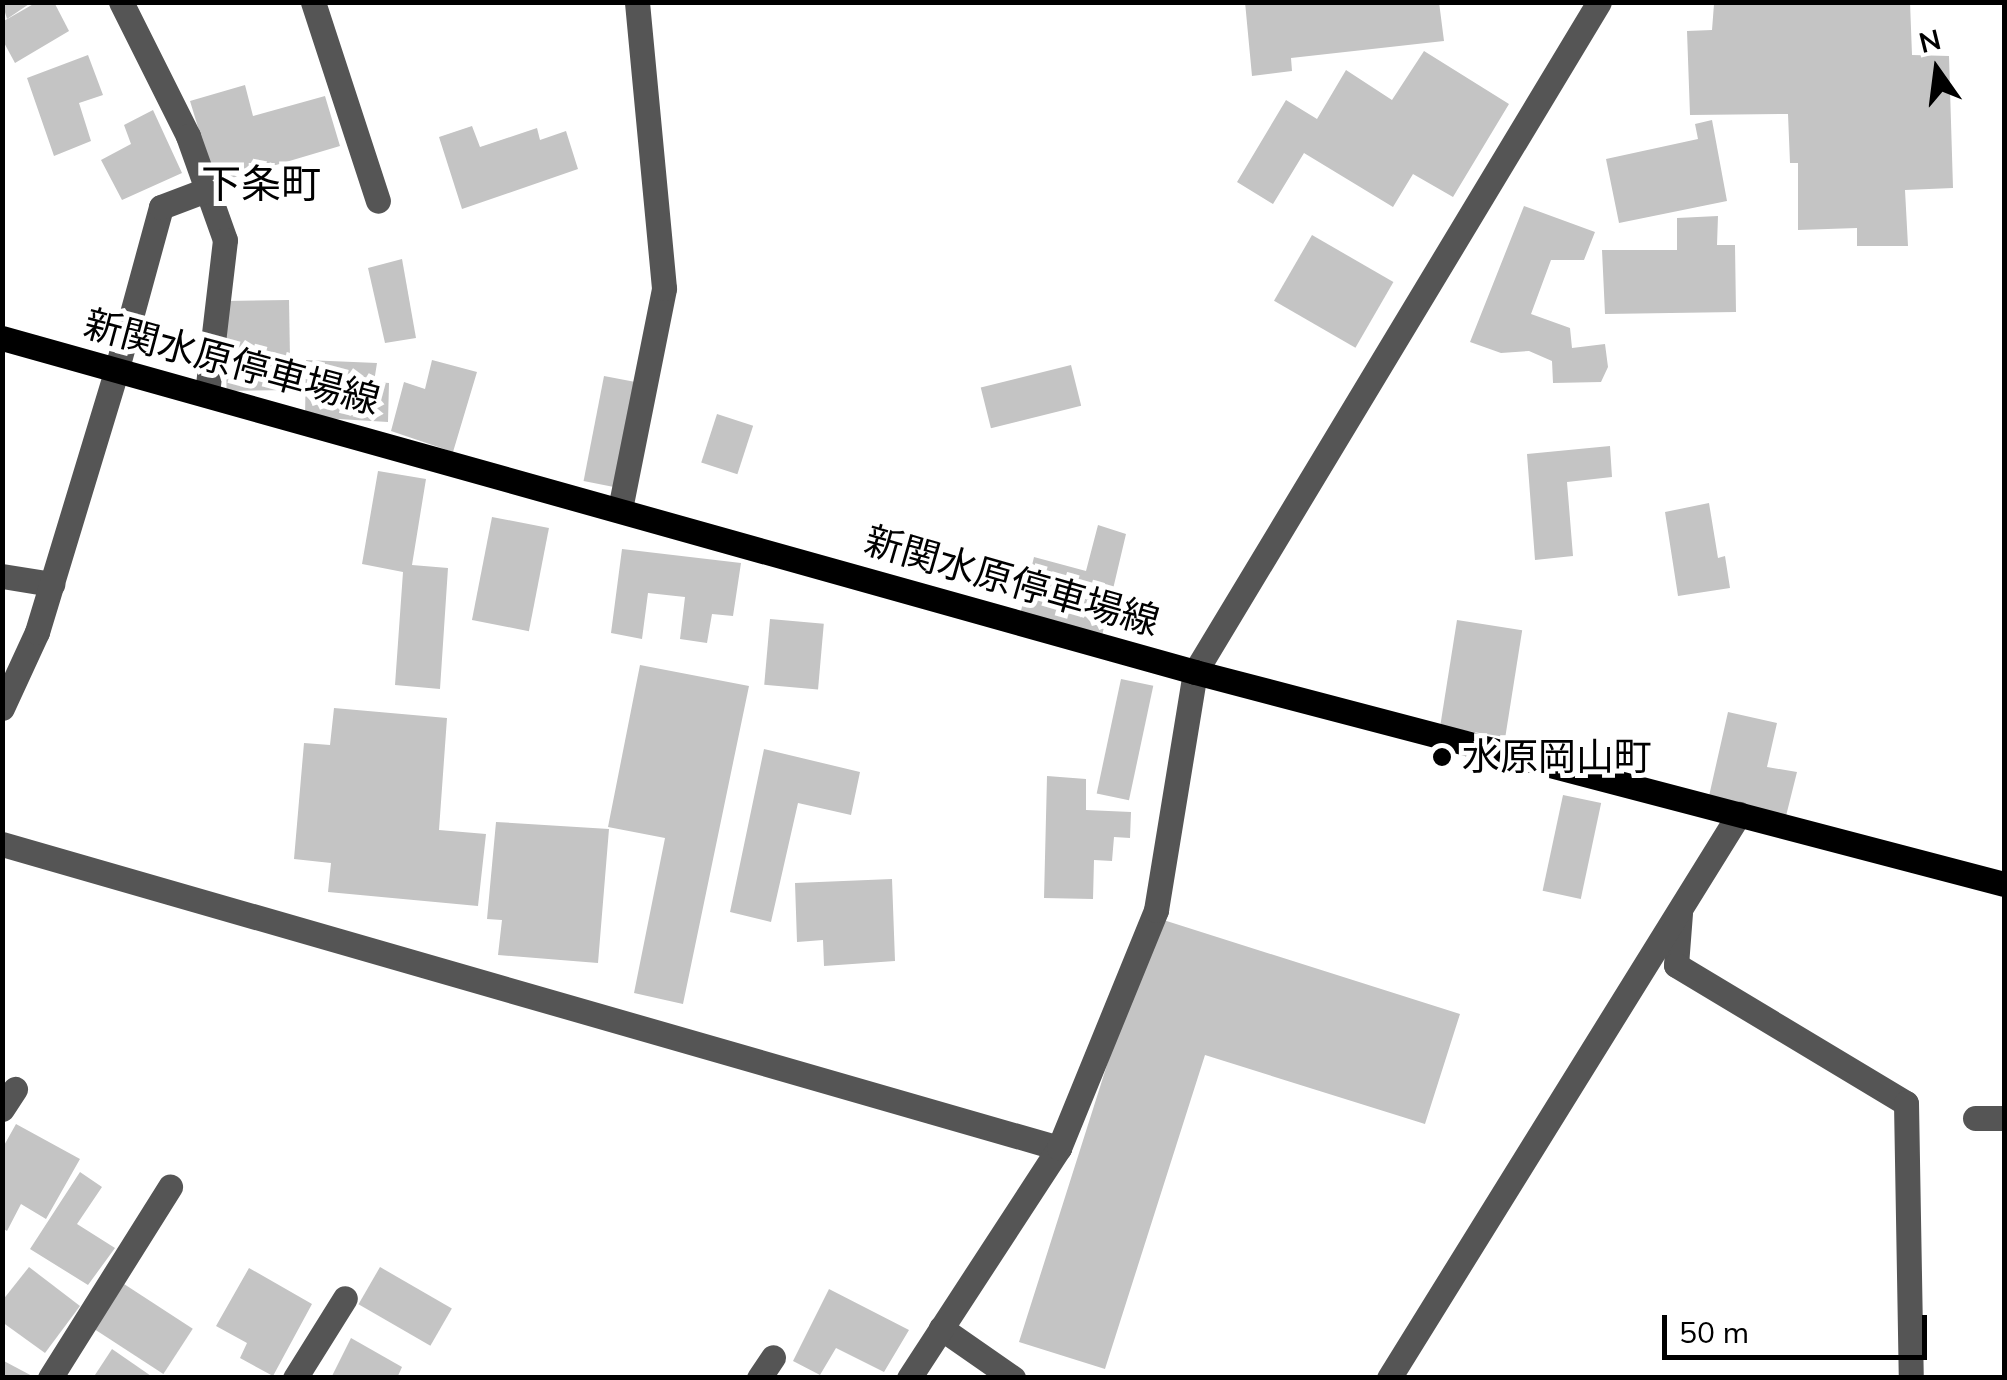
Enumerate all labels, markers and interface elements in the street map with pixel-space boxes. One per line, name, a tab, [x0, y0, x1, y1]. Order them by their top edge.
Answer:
north arrow	[1887, 20, 1987, 120]
text: N	[1915, 21, 1944, 60]
district label: 下条町	[201, 159, 321, 207]
street label: 新関水原停車場線	[79, 301, 385, 423]
street label: 新関水原停車場線	[860, 517, 1164, 645]
place label: 水原岡山町	[1462, 734, 1652, 780]
marker: 水原岡山町	[1431, 746, 1453, 768]
scale bar	[1667, 1295, 1932, 1357]
text: 50 m	[1679, 1313, 1749, 1351]

